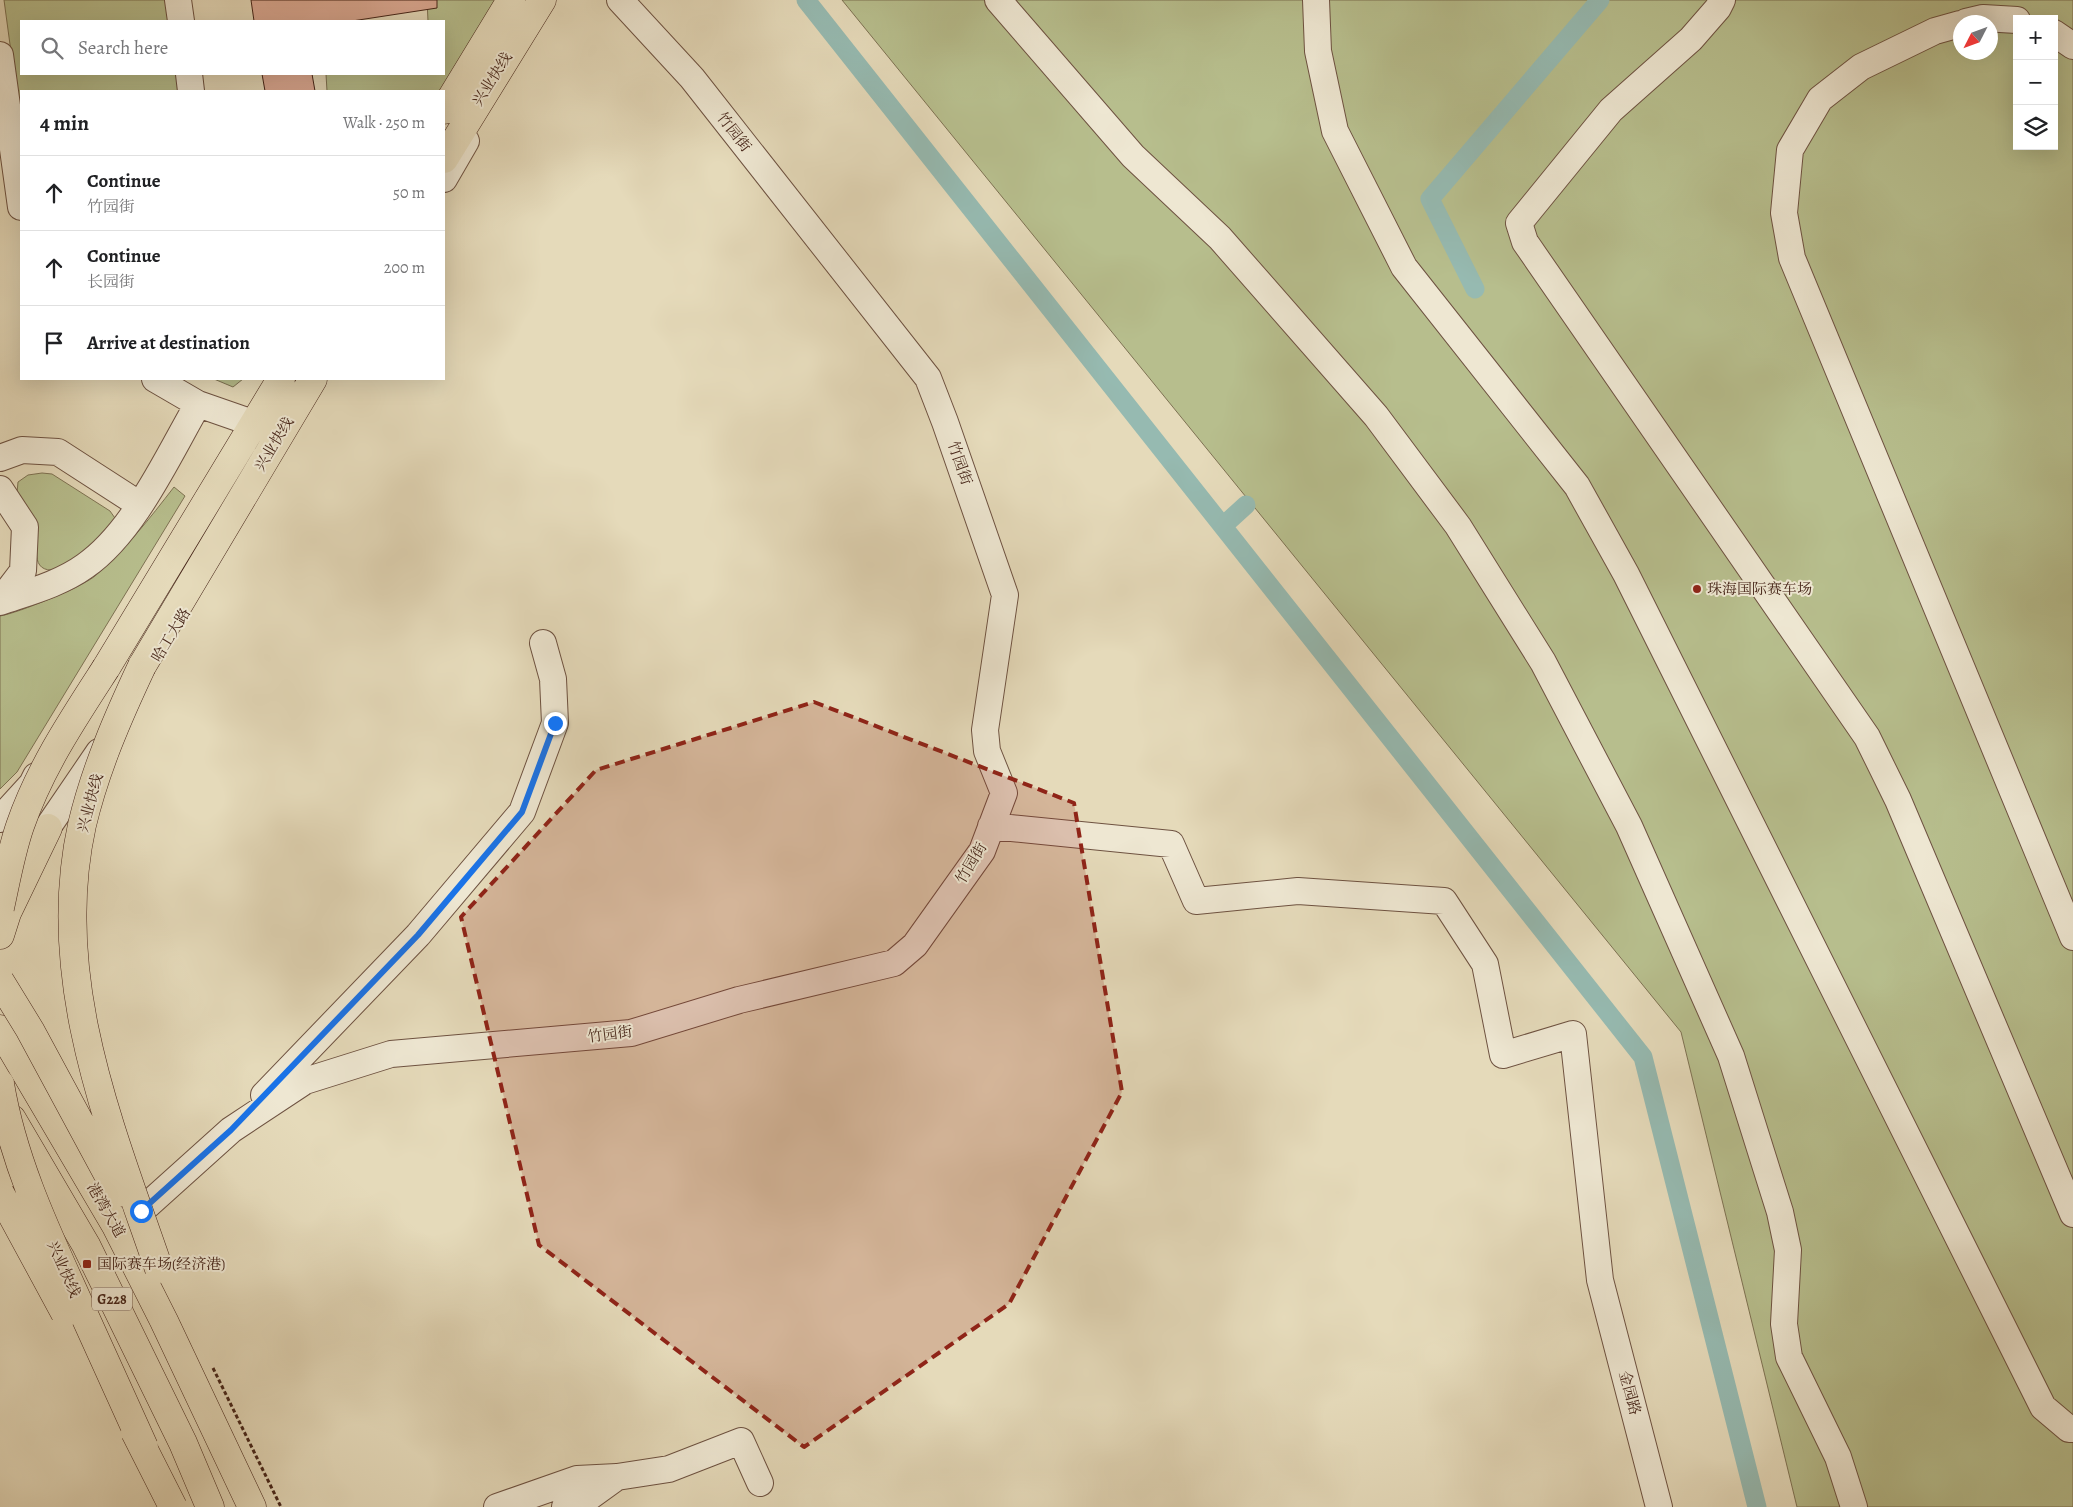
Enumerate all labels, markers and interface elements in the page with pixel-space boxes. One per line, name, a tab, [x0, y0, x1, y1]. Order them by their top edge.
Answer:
north arrow	[1953, 15, 1998, 60]
map controls	[2013, 15, 2058, 150]
button: +	[2013, 15, 2058, 60]
search box	[20, 20, 445, 75]
icon: search	[38, 34, 66, 62]
text: Search here	[78, 35, 168, 61]
street label: 兴业快线	[468, 48, 516, 110]
button: −	[2013, 60, 2058, 105]
button: layers	[2013, 105, 2058, 150]
street label: 竹园街	[712, 108, 756, 156]
text: 4 min	[40, 109, 89, 137]
text: Walk · 250 m	[343, 112, 425, 134]
text: Continue	[87, 168, 161, 194]
icon: ahead	[40, 179, 68, 207]
text: 50 m	[393, 182, 425, 204]
text: 竹园街	[87, 196, 135, 218]
text: Continue	[87, 243, 161, 269]
icon: ahead	[40, 254, 68, 282]
text: 200 m	[384, 257, 425, 279]
text: 长园街	[87, 271, 135, 293]
icon: arrive	[40, 329, 68, 357]
text: Arrive at destination	[87, 330, 250, 356]
street label: 兴业快线	[250, 413, 298, 475]
street label: 竹园街	[943, 438, 977, 488]
place label: 珠海国际赛车场	[1707, 579, 1812, 599]
marker: 珠海国际赛车场	[1691, 583, 1703, 595]
street label: 哈工大路	[147, 604, 195, 666]
route end	[544, 712, 567, 735]
street label: 兴业快线	[73, 771, 107, 835]
street label: 竹园街	[951, 839, 991, 887]
street label: 竹园街	[586, 1021, 634, 1047]
street label: 港湾大道	[82, 1179, 130, 1241]
route start	[130, 1200, 153, 1223]
street label: 兴业快线	[43, 1238, 85, 1300]
place label: 国际赛车场(经济港)	[97, 1254, 225, 1274]
marker: 国际赛车场(经济港)	[81, 1258, 93, 1270]
road number: G228	[92, 1288, 132, 1310]
street label: 金园路	[1615, 1369, 1645, 1417]

